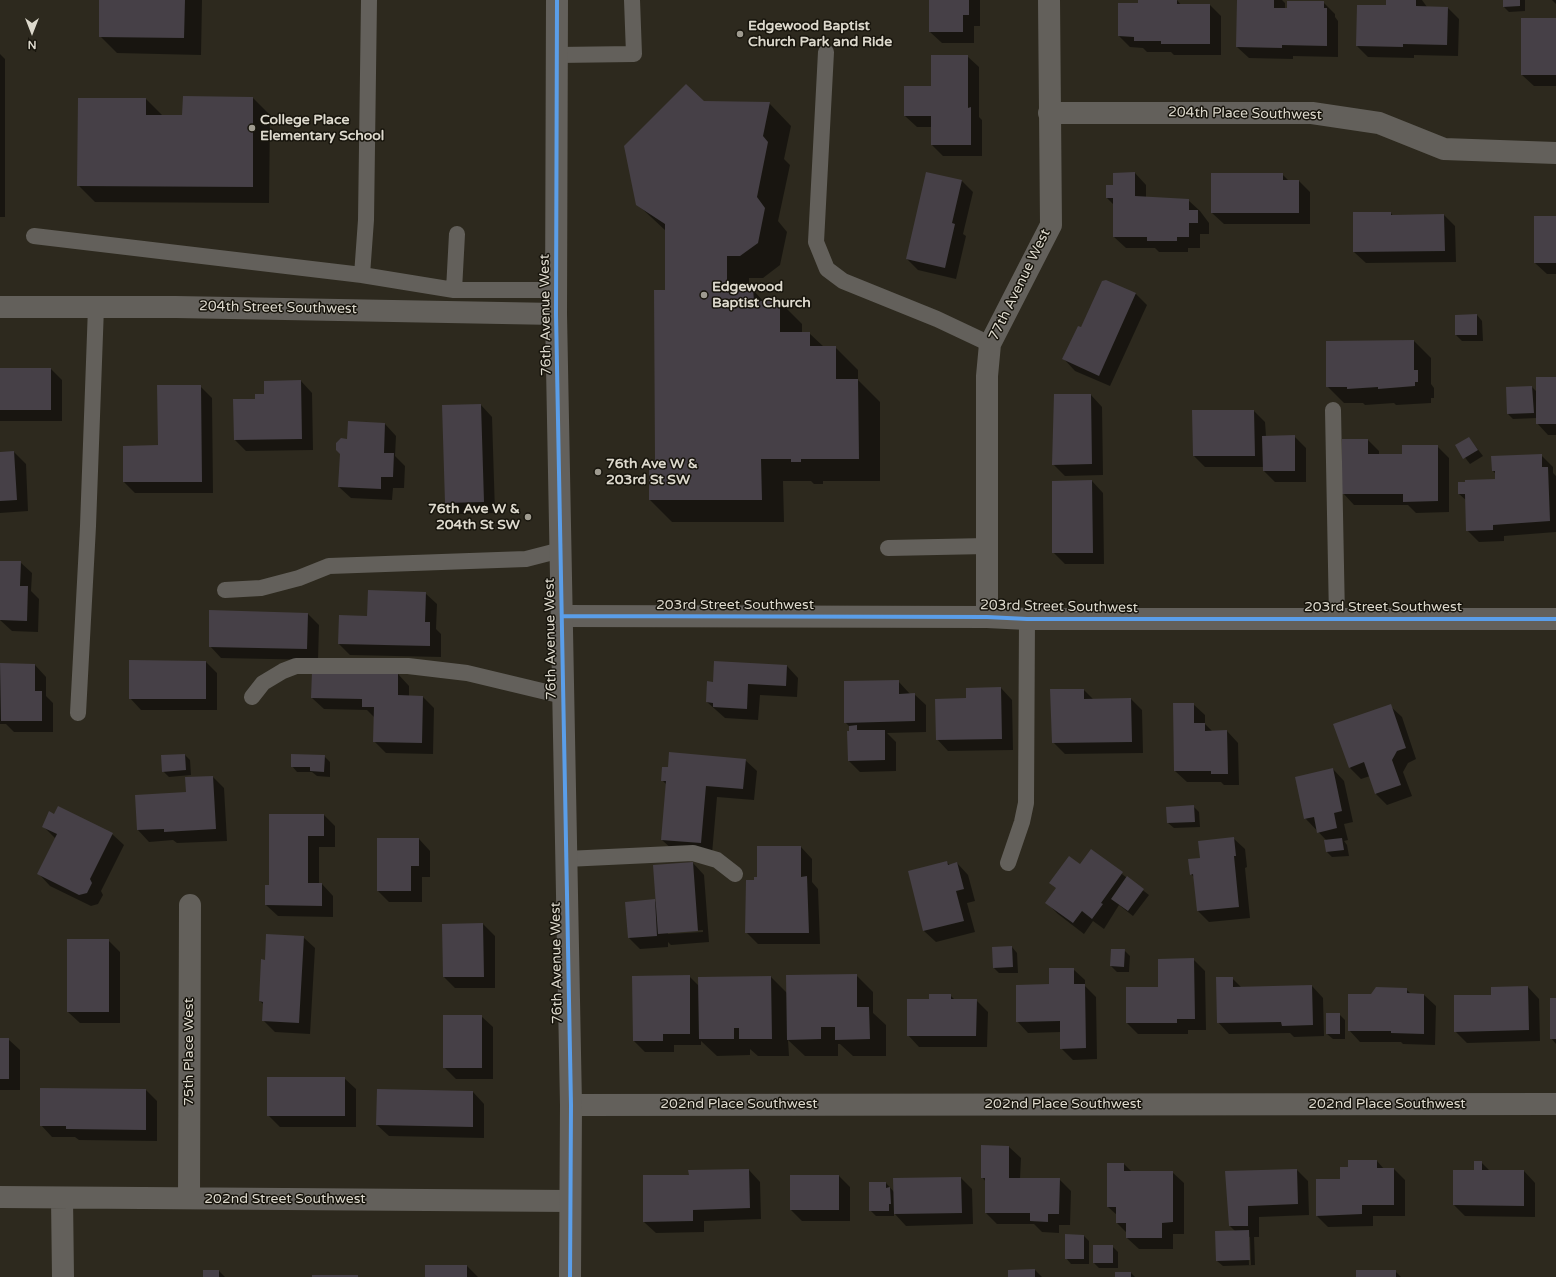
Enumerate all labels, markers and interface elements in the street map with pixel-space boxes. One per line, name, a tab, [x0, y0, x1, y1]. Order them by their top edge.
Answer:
north arrow	[12, 12, 52, 52]
place label: Edgewood Baptist Church Park and Ride	[748, 18, 892, 50]
marker: Edgewood Baptist Church Park and Ride	[735, 29, 745, 39]
text: N	[28, 38, 36, 51]
street label: 204th Place Southwest	[1168, 104, 1322, 124]
place label: College Place Elementary School	[260, 112, 384, 144]
marker: College Place Elementary School	[247, 123, 257, 133]
street label: 77th Avenue West	[986, 226, 1054, 344]
street label: 76th Avenue West	[537, 254, 555, 376]
place label: Edgewood Baptist Church	[712, 279, 811, 312]
marker: Edgewood Baptist Church	[699, 290, 709, 300]
street label: 204th Street Southwest	[199, 298, 357, 318]
place label: 76th Ave W & 203rd St SW	[606, 456, 698, 488]
marker: 76th Ave W & 203rd St SW	[593, 467, 603, 477]
place label: 76th Ave W & 204th St SW	[428, 501, 520, 534]
marker: 76th Ave W & 204th St SW	[523, 512, 533, 522]
street label: 76th Avenue West	[542, 578, 560, 700]
street label: 203rd Street Southwest	[656, 597, 814, 613]
street label: 203rd Street Southwest	[980, 597, 1138, 617]
street label: 203rd Street Southwest	[1304, 599, 1462, 615]
street label: 76th Avenue West	[548, 902, 566, 1024]
street label: 75th Place West	[181, 998, 197, 1106]
street label: 202nd Place Southwest	[660, 1096, 818, 1112]
street label: 202nd Place Southwest	[984, 1096, 1142, 1112]
street label: 202nd Place Southwest	[1308, 1096, 1466, 1112]
street label: 202nd Street Southwest	[204, 1191, 366, 1207]

